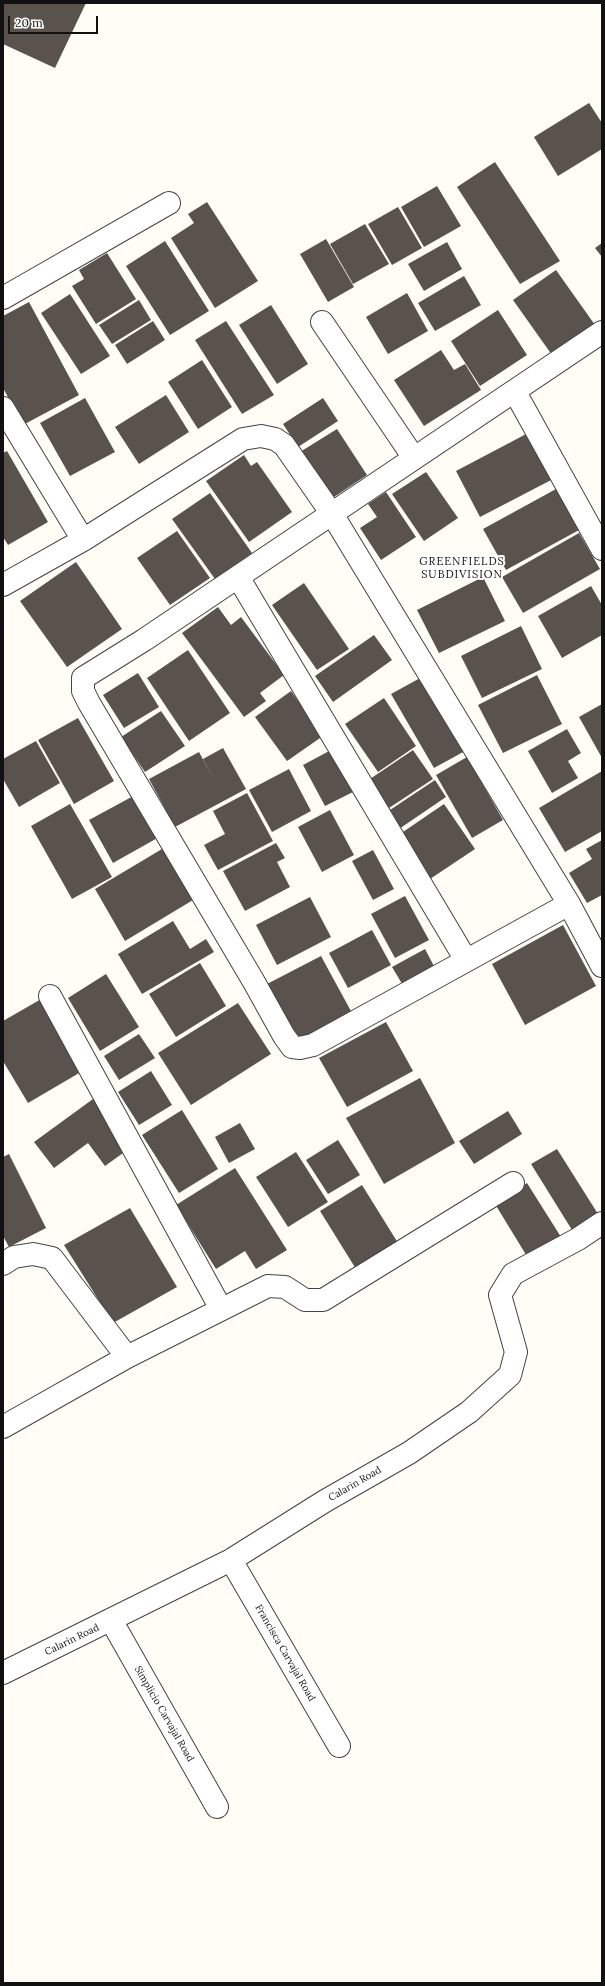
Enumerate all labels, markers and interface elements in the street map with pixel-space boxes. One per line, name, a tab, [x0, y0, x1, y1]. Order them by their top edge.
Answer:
scale bar	[10, 8, 100, 34]
text: 20 m	[15, 15, 43, 30]
district label: GREENFIELDS SUBDIVISION	[419, 555, 505, 581]
street label: Calarin Road	[326, 1464, 384, 1504]
street label: Francisca Carvajal Road	[252, 1602, 318, 1704]
street label: Calarin Road	[43, 1622, 101, 1658]
street label: Simplicio Carvajal Road	[132, 1664, 196, 1764]

